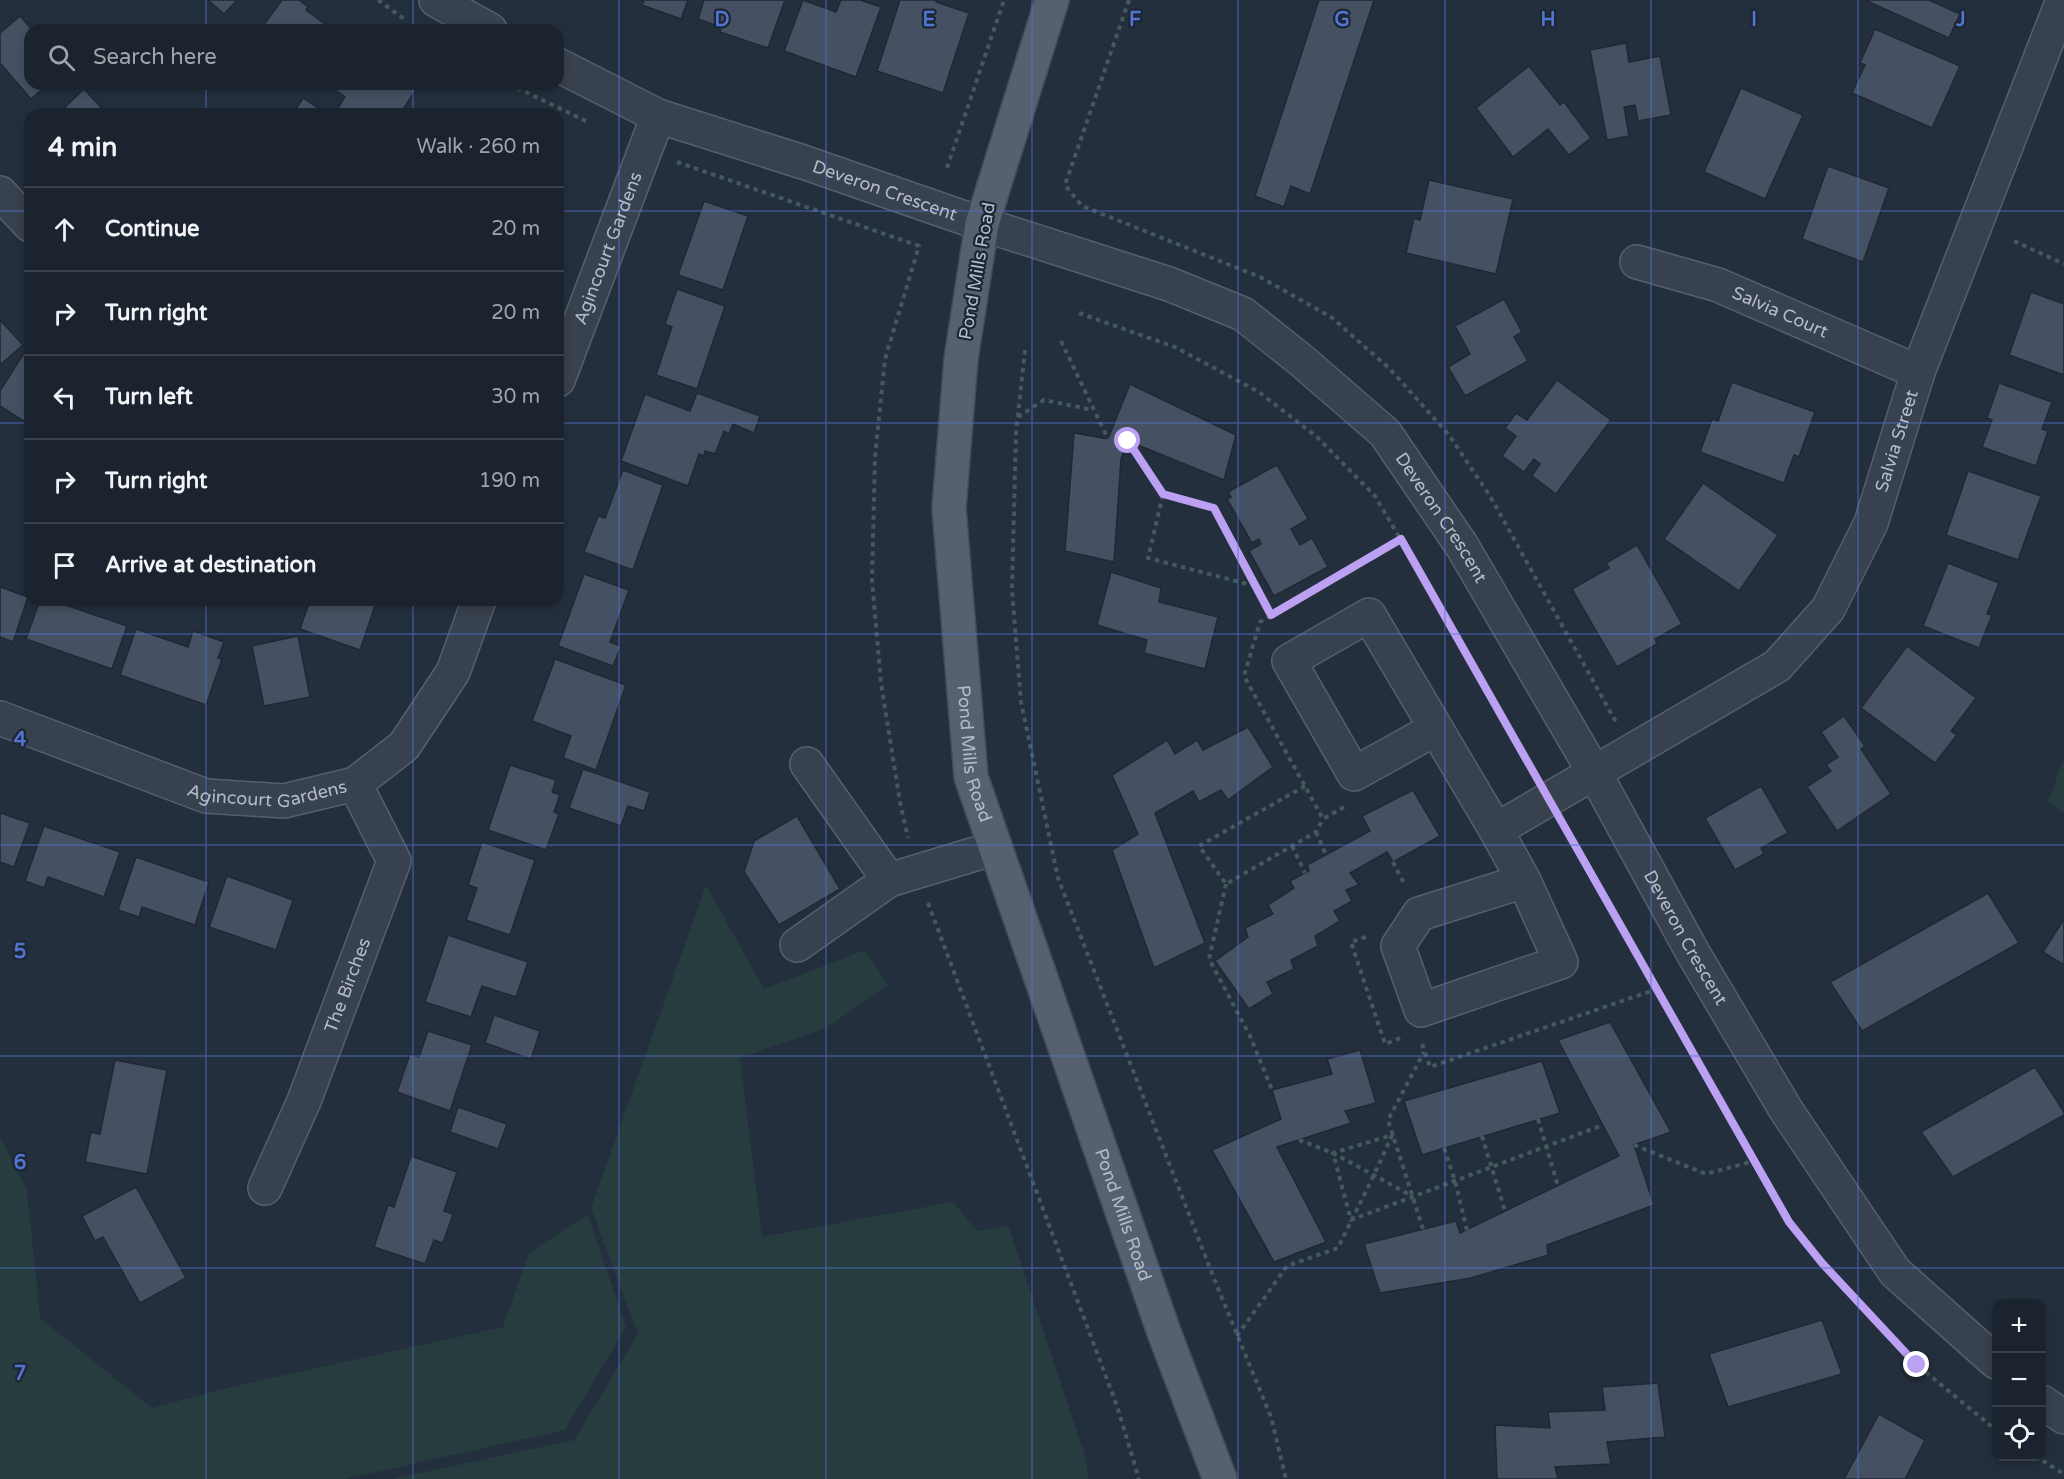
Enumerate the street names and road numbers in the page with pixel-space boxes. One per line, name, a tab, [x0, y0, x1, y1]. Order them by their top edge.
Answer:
street label: Deveron Crescent	[810, 155, 960, 226]
street label: Agincourt Gardens	[569, 169, 647, 328]
street label: Pond Mills Road	[954, 201, 1000, 341]
street label: Salvia Court	[1729, 282, 1832, 343]
street label: Salvia Street	[1870, 387, 1923, 495]
street label: Deveron Crescent	[1391, 448, 1492, 587]
street label: Pond Mills Road	[953, 684, 997, 825]
street label: Agincourt Gardens	[184, 775, 349, 812]
street label: Deveron Crescent	[1639, 866, 1732, 1009]
street label: The Birches	[320, 935, 375, 1036]
street label: Pond Mills Road	[1090, 1145, 1156, 1284]

